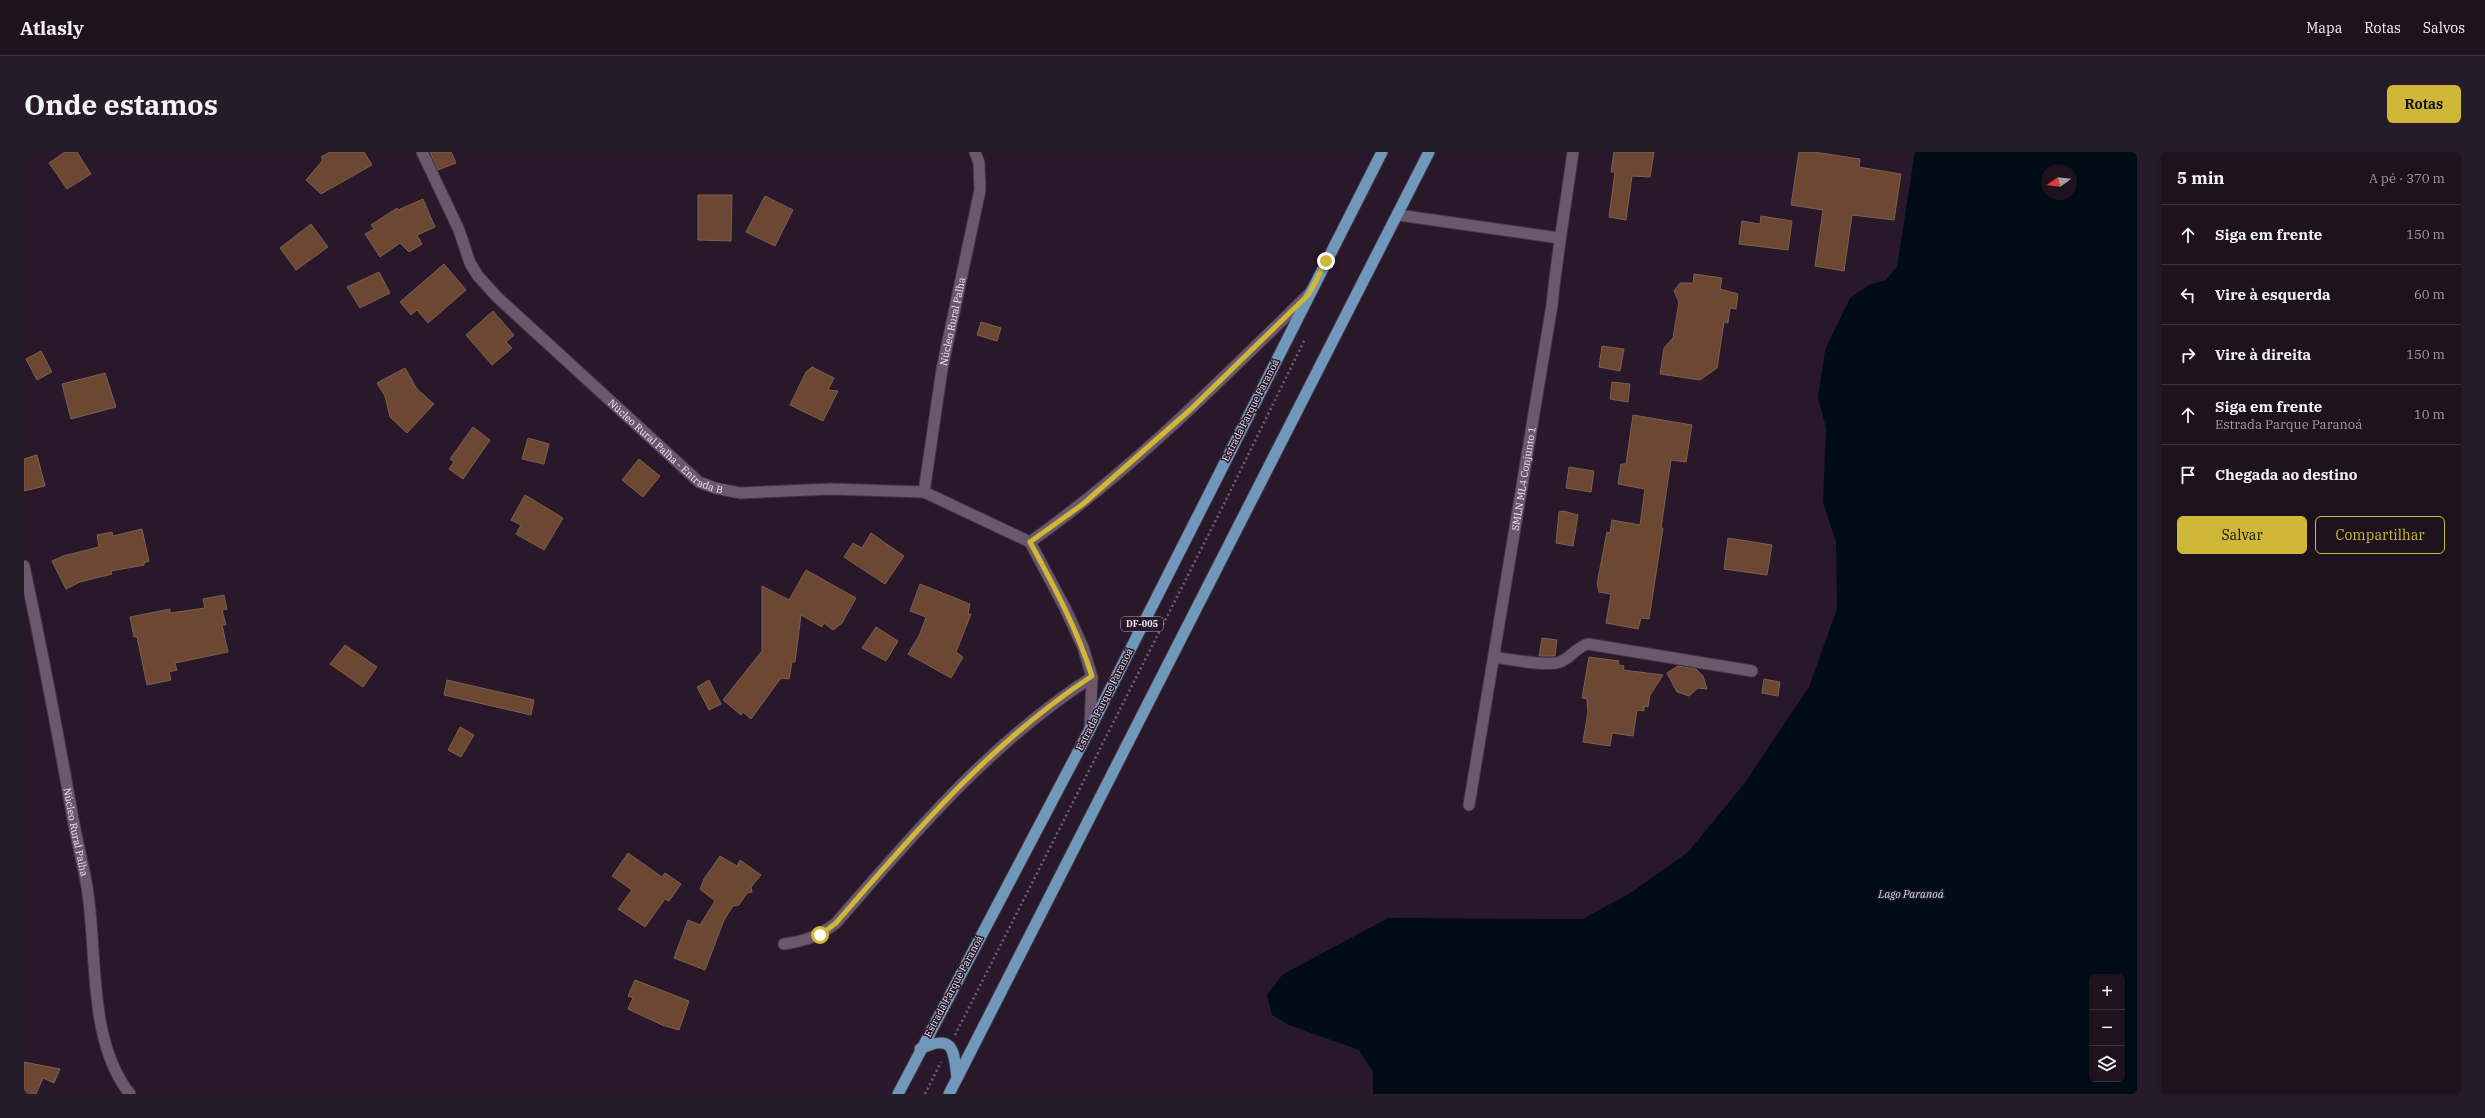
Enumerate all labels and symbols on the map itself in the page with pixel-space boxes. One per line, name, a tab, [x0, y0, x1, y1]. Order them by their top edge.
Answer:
north arrow	[2041, 164, 2077, 200]
route end	[1317, 252, 1335, 270]
street label: Núcleo Rural Palha	[937, 276, 968, 367]
street label: Estrada Parque Paranoá	[1219, 356, 1282, 464]
street label: Núcleo Rural Palha - Entrada B	[606, 396, 724, 496]
street label: SMLN ML4 Conjunto 1	[1509, 426, 1539, 532]
road number: DF-005	[1121, 617, 1163, 631]
street label: Estrada Parque Paranoá	[1073, 645, 1136, 753]
street label: Núcleo Rural Palha	[61, 787, 91, 878]
water label: Lago Paranoá	[1877, 887, 1944, 901]
route start	[811, 926, 829, 944]
street label: Estrada Parque Paranoá	[921, 933, 986, 1039]

